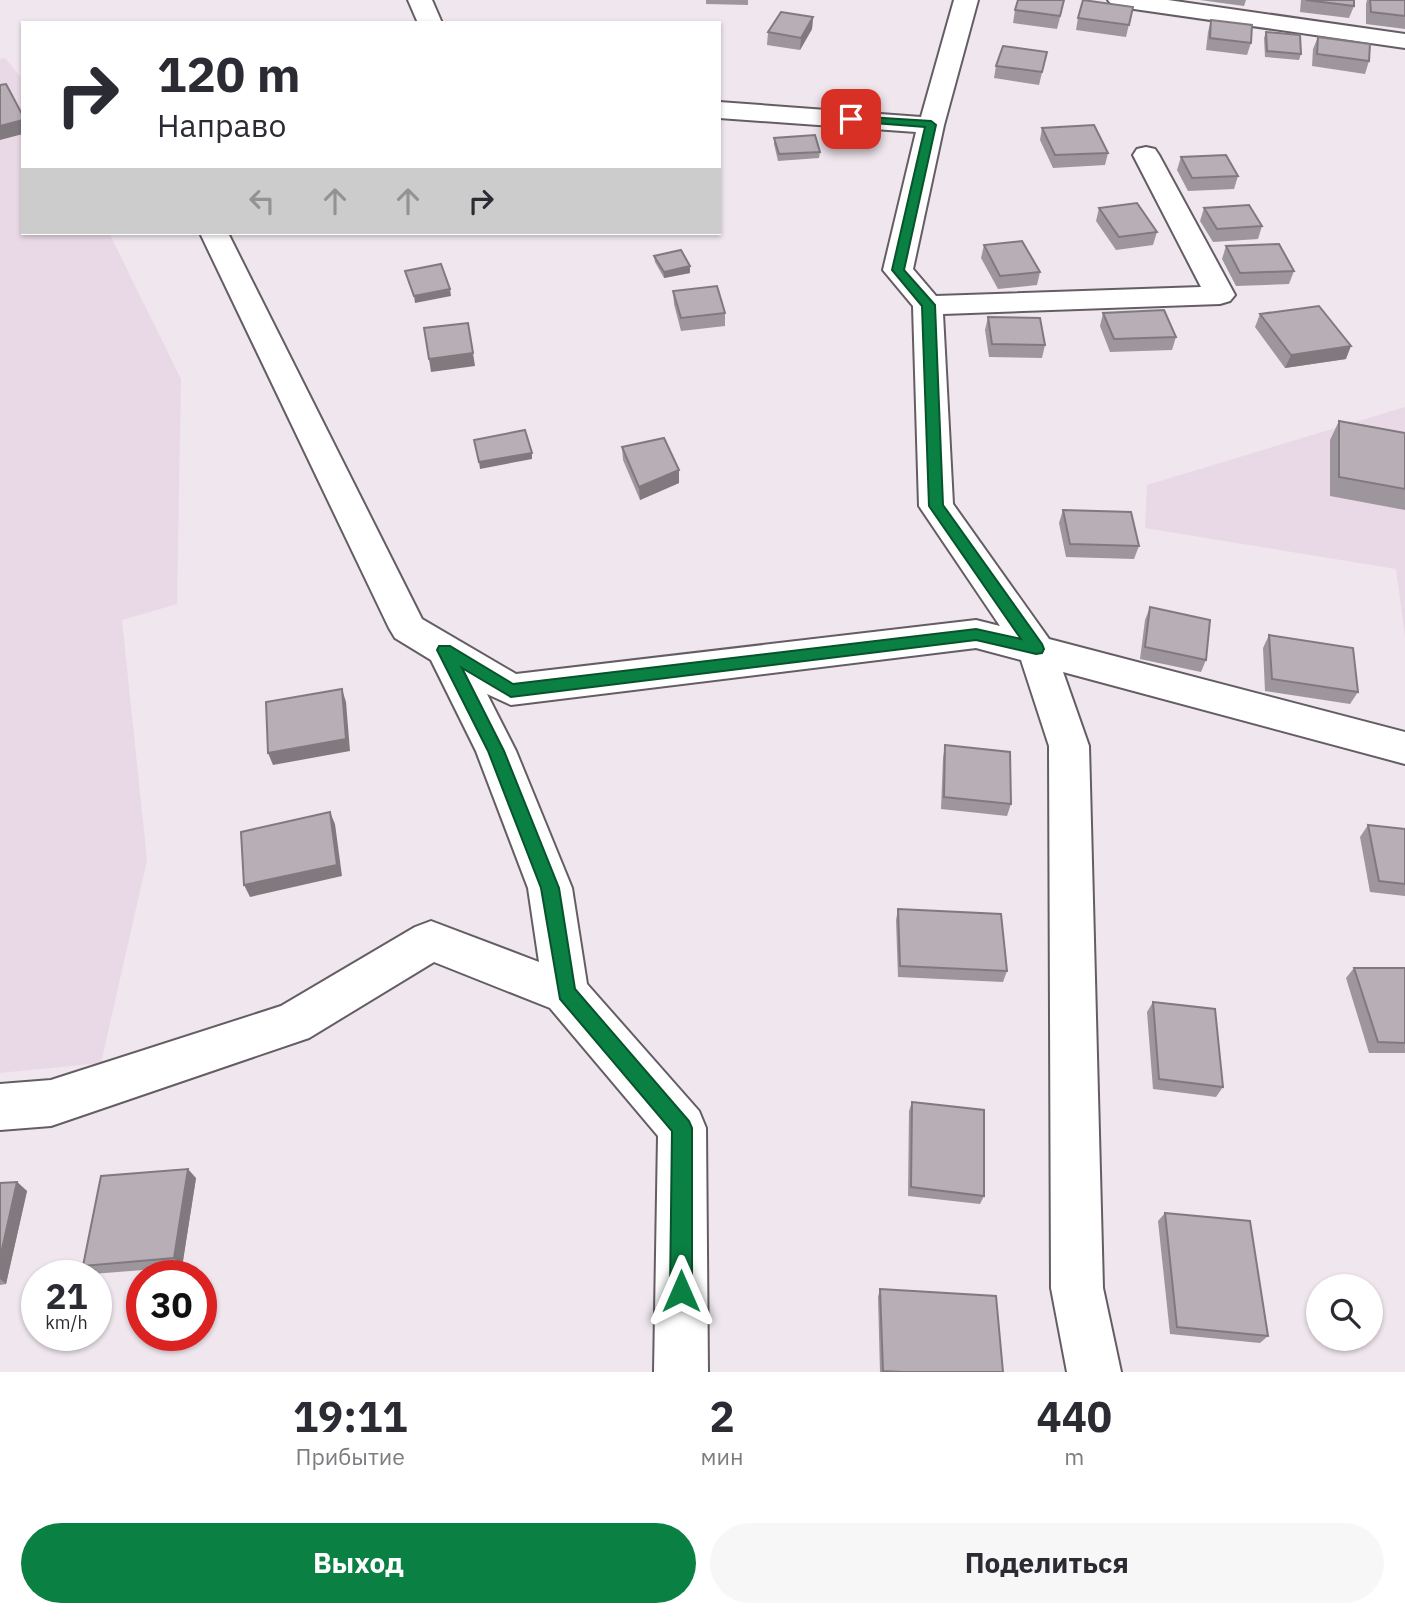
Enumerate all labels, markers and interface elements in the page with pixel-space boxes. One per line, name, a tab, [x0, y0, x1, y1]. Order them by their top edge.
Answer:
text: 120 m	[157, 42, 301, 105]
icon: right	[42, 49, 133, 140]
pin	[821, 89, 881, 149]
icon: arrive	[832, 100, 870, 138]
text: Направо	[157, 104, 286, 146]
icon: left	[243, 182, 281, 220]
icon: ahead	[316, 182, 354, 220]
icon: ahead	[389, 182, 427, 220]
icon: right	[462, 182, 500, 220]
position arrow	[644, 1254, 718, 1328]
speed limit sign: 30	[126, 1260, 217, 1351]
text: 21	[45, 1273, 88, 1319]
map controls	[1306, 1274, 1383, 1351]
button: search	[1306, 1274, 1383, 1351]
text: km/h	[45, 1311, 88, 1334]
text: 19:11	[293, 1389, 408, 1444]
text: 2	[709, 1389, 735, 1444]
text: 440	[1036, 1389, 1112, 1444]
text: Прибытие	[296, 1441, 405, 1471]
text: мин	[700, 1441, 744, 1471]
text: m	[1064, 1441, 1084, 1471]
button: Выход	[21, 1523, 696, 1603]
button: Поделиться	[710, 1523, 1384, 1603]

